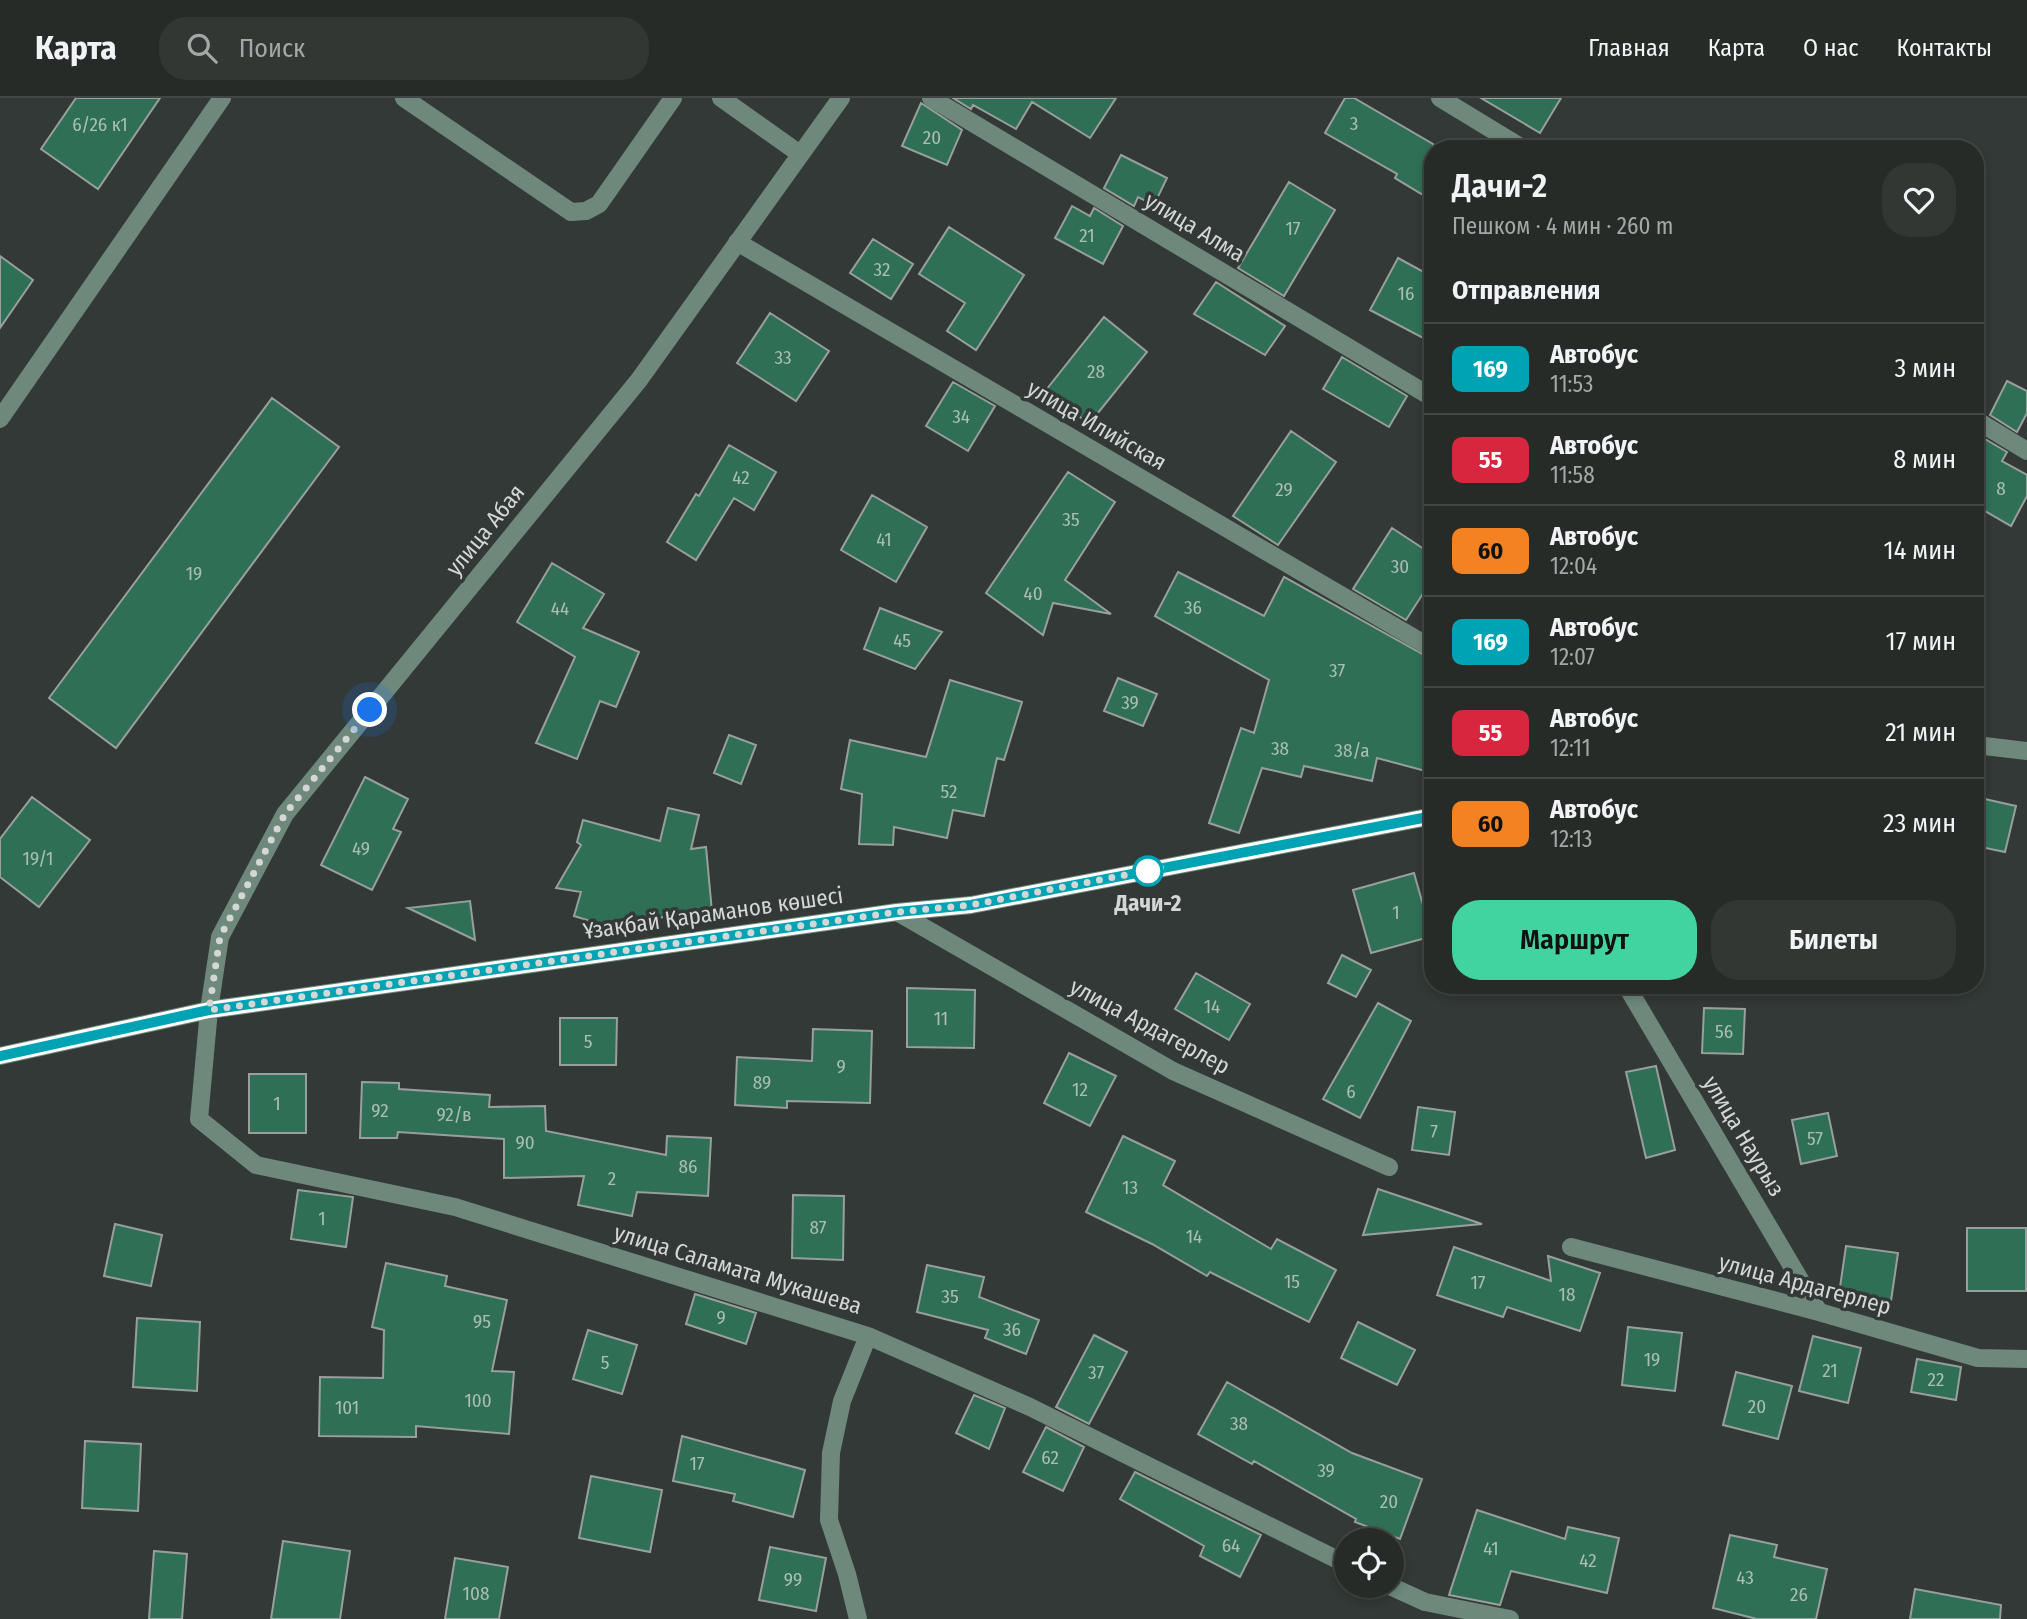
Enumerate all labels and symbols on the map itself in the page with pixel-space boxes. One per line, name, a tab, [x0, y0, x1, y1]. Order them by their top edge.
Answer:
house number: 3	[1350, 112, 1358, 135]
house number: 6/26 к1	[72, 113, 128, 136]
house number: 20	[923, 126, 941, 149]
street label: улица Алма	[1140, 186, 1250, 268]
house number: 17	[1285, 217, 1301, 240]
house number: 21	[1079, 224, 1095, 247]
house number: 32	[874, 258, 890, 281]
house number: 16	[1398, 282, 1414, 305]
house number: 33	[774, 346, 792, 369]
house number: 28	[1087, 360, 1105, 383]
street label: улица Илийская	[1022, 374, 1172, 476]
house number: 34	[952, 405, 970, 428]
house number: 42	[732, 466, 750, 489]
house number: 8	[1996, 477, 2006, 500]
house number: 29	[1275, 478, 1293, 501]
street label: улица Абая	[440, 479, 530, 581]
house number: 35	[1062, 508, 1080, 531]
house number: 41	[876, 528, 892, 551]
house number: 30	[1391, 555, 1409, 578]
house number: 19	[186, 562, 202, 585]
house number: 40	[1023, 582, 1043, 605]
house number: 36	[1184, 596, 1202, 619]
house number: 44	[551, 597, 569, 620]
house number: 45	[893, 629, 911, 652]
house number: 37	[1329, 659, 1345, 682]
house number: 39	[1121, 691, 1139, 714]
your location	[352, 692, 387, 727]
house number: 38	[1271, 737, 1289, 760]
house number: 38/а	[1334, 739, 1370, 762]
house number: 52	[941, 780, 957, 803]
house number: 49	[352, 837, 370, 860]
house number: 19/1	[22, 847, 54, 870]
marker: Дачи-2	[1133, 856, 1163, 886]
street label: Ұзақбай Қараманов көшесі	[581, 881, 845, 945]
place label: Дачи-2	[1114, 889, 1182, 917]
house number: 1	[1392, 901, 1400, 924]
street label: улица Ардагерлер	[1065, 972, 1235, 1080]
house number: 14	[1204, 995, 1220, 1018]
house number: 11	[934, 1007, 948, 1030]
house number: 56	[1715, 1020, 1733, 1043]
house number: 5	[584, 1030, 592, 1053]
house number: 9	[836, 1055, 846, 1078]
house number: 89	[753, 1071, 771, 1094]
street label: улица Наурыз	[1697, 1071, 1791, 1201]
house number: 12	[1072, 1078, 1088, 1101]
house number: 6	[1346, 1080, 1356, 1103]
house number: 1	[273, 1092, 281, 1115]
house number: 92	[371, 1099, 389, 1122]
house number: 92/в	[436, 1103, 472, 1126]
house number: 7	[1430, 1120, 1438, 1143]
house number: 57	[1807, 1127, 1823, 1150]
house number: 90	[515, 1131, 535, 1154]
house number: 86	[679, 1155, 697, 1178]
house number: 2	[608, 1167, 616, 1190]
house number: 13	[1122, 1176, 1138, 1199]
house number: 1	[318, 1207, 326, 1230]
house number: 87	[810, 1216, 827, 1239]
street label: улица Саламата Мукашева	[611, 1218, 865, 1320]
house number: 14	[1186, 1225, 1202, 1248]
street label: улица Ардагерлер	[1716, 1248, 1894, 1320]
house number: 15	[1284, 1270, 1300, 1293]
house number: 17	[1470, 1271, 1486, 1294]
house number: 18	[1559, 1283, 1575, 1306]
house number: 35	[941, 1285, 959, 1308]
house number: 9	[716, 1306, 726, 1329]
house number: 95	[473, 1310, 491, 1333]
house number: 36	[1003, 1318, 1021, 1341]
house number: 19	[1644, 1348, 1660, 1371]
house number: 5	[601, 1351, 609, 1374]
house number: 21	[1822, 1359, 1838, 1382]
house number: 37	[1088, 1361, 1104, 1384]
house number: 22	[1928, 1368, 1944, 1391]
house number: 100	[464, 1389, 492, 1412]
house number: 20	[1748, 1395, 1766, 1418]
house number: 101	[335, 1396, 359, 1419]
house number: 38	[1230, 1412, 1248, 1435]
house number: 62	[1041, 1446, 1059, 1469]
house number: 17	[689, 1452, 705, 1475]
house number: 39	[1317, 1459, 1335, 1482]
house number: 20	[1380, 1490, 1398, 1513]
house number: 64	[1222, 1534, 1240, 1557]
house number: 41	[1483, 1537, 1499, 1560]
house number: 42	[1579, 1549, 1597, 1572]
house number: 43	[1736, 1566, 1754, 1589]
house number: 99	[784, 1568, 802, 1591]
house number: 108	[463, 1582, 489, 1605]
house number: 26	[1790, 1583, 1808, 1606]

